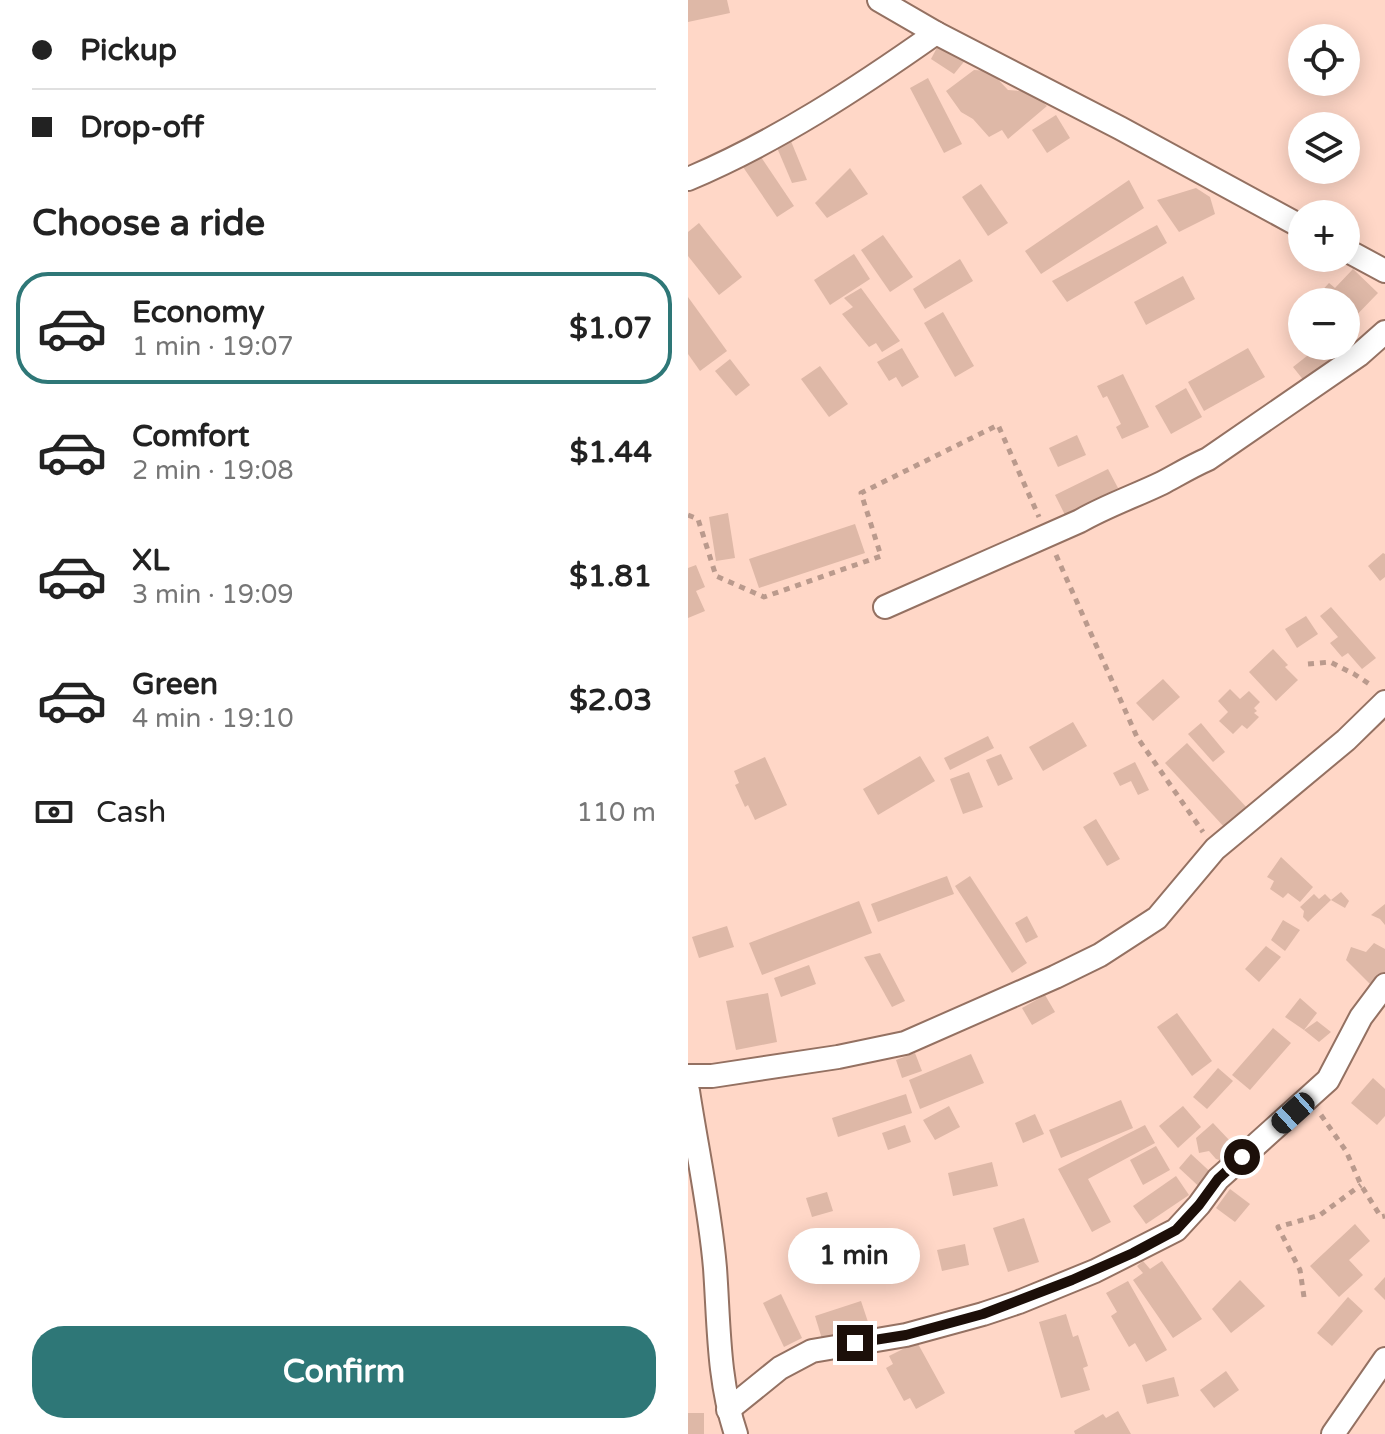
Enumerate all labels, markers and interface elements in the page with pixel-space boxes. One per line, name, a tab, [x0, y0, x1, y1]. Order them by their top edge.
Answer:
map controls	[1288, 24, 1360, 360]
button: locate	[1288, 24, 1360, 96]
text: Pickup	[80, 32, 177, 69]
text: Drop-off	[80, 109, 204, 146]
button: layers	[1288, 112, 1360, 184]
button: +	[1288, 200, 1360, 272]
text: Choose a ride	[32, 202, 265, 245]
button: −	[1288, 288, 1360, 360]
icon: car	[36, 292, 108, 364]
text: Economy	[132, 294, 265, 331]
text: $1.07	[569, 310, 652, 347]
text: 1 min · 19:07	[132, 331, 294, 362]
icon: car	[36, 416, 108, 488]
text: Comfort	[132, 418, 250, 455]
text: $1.44	[570, 434, 652, 471]
text: 2 min · 19:08	[132, 455, 294, 486]
icon: car	[36, 540, 108, 612]
text: XL	[132, 542, 169, 579]
text: $1.81	[569, 558, 652, 595]
text: 3 min · 19:09	[132, 579, 294, 610]
icon: car	[36, 664, 108, 736]
text: Green	[132, 666, 218, 703]
text: $2.03	[569, 682, 652, 719]
text: 4 min · 19:10	[132, 703, 294, 734]
icon: cash	[32, 790, 76, 834]
text: Cash	[96, 794, 166, 831]
text: 110 m	[576, 797, 656, 828]
car	[1267, 1088, 1319, 1138]
route start	[1224, 1139, 1260, 1175]
callout: 1 min	[789, 1227, 921, 1283]
text: 1 min	[819, 1240, 889, 1271]
route end	[837, 1325, 873, 1361]
button: Confirm	[32, 1326, 656, 1418]

